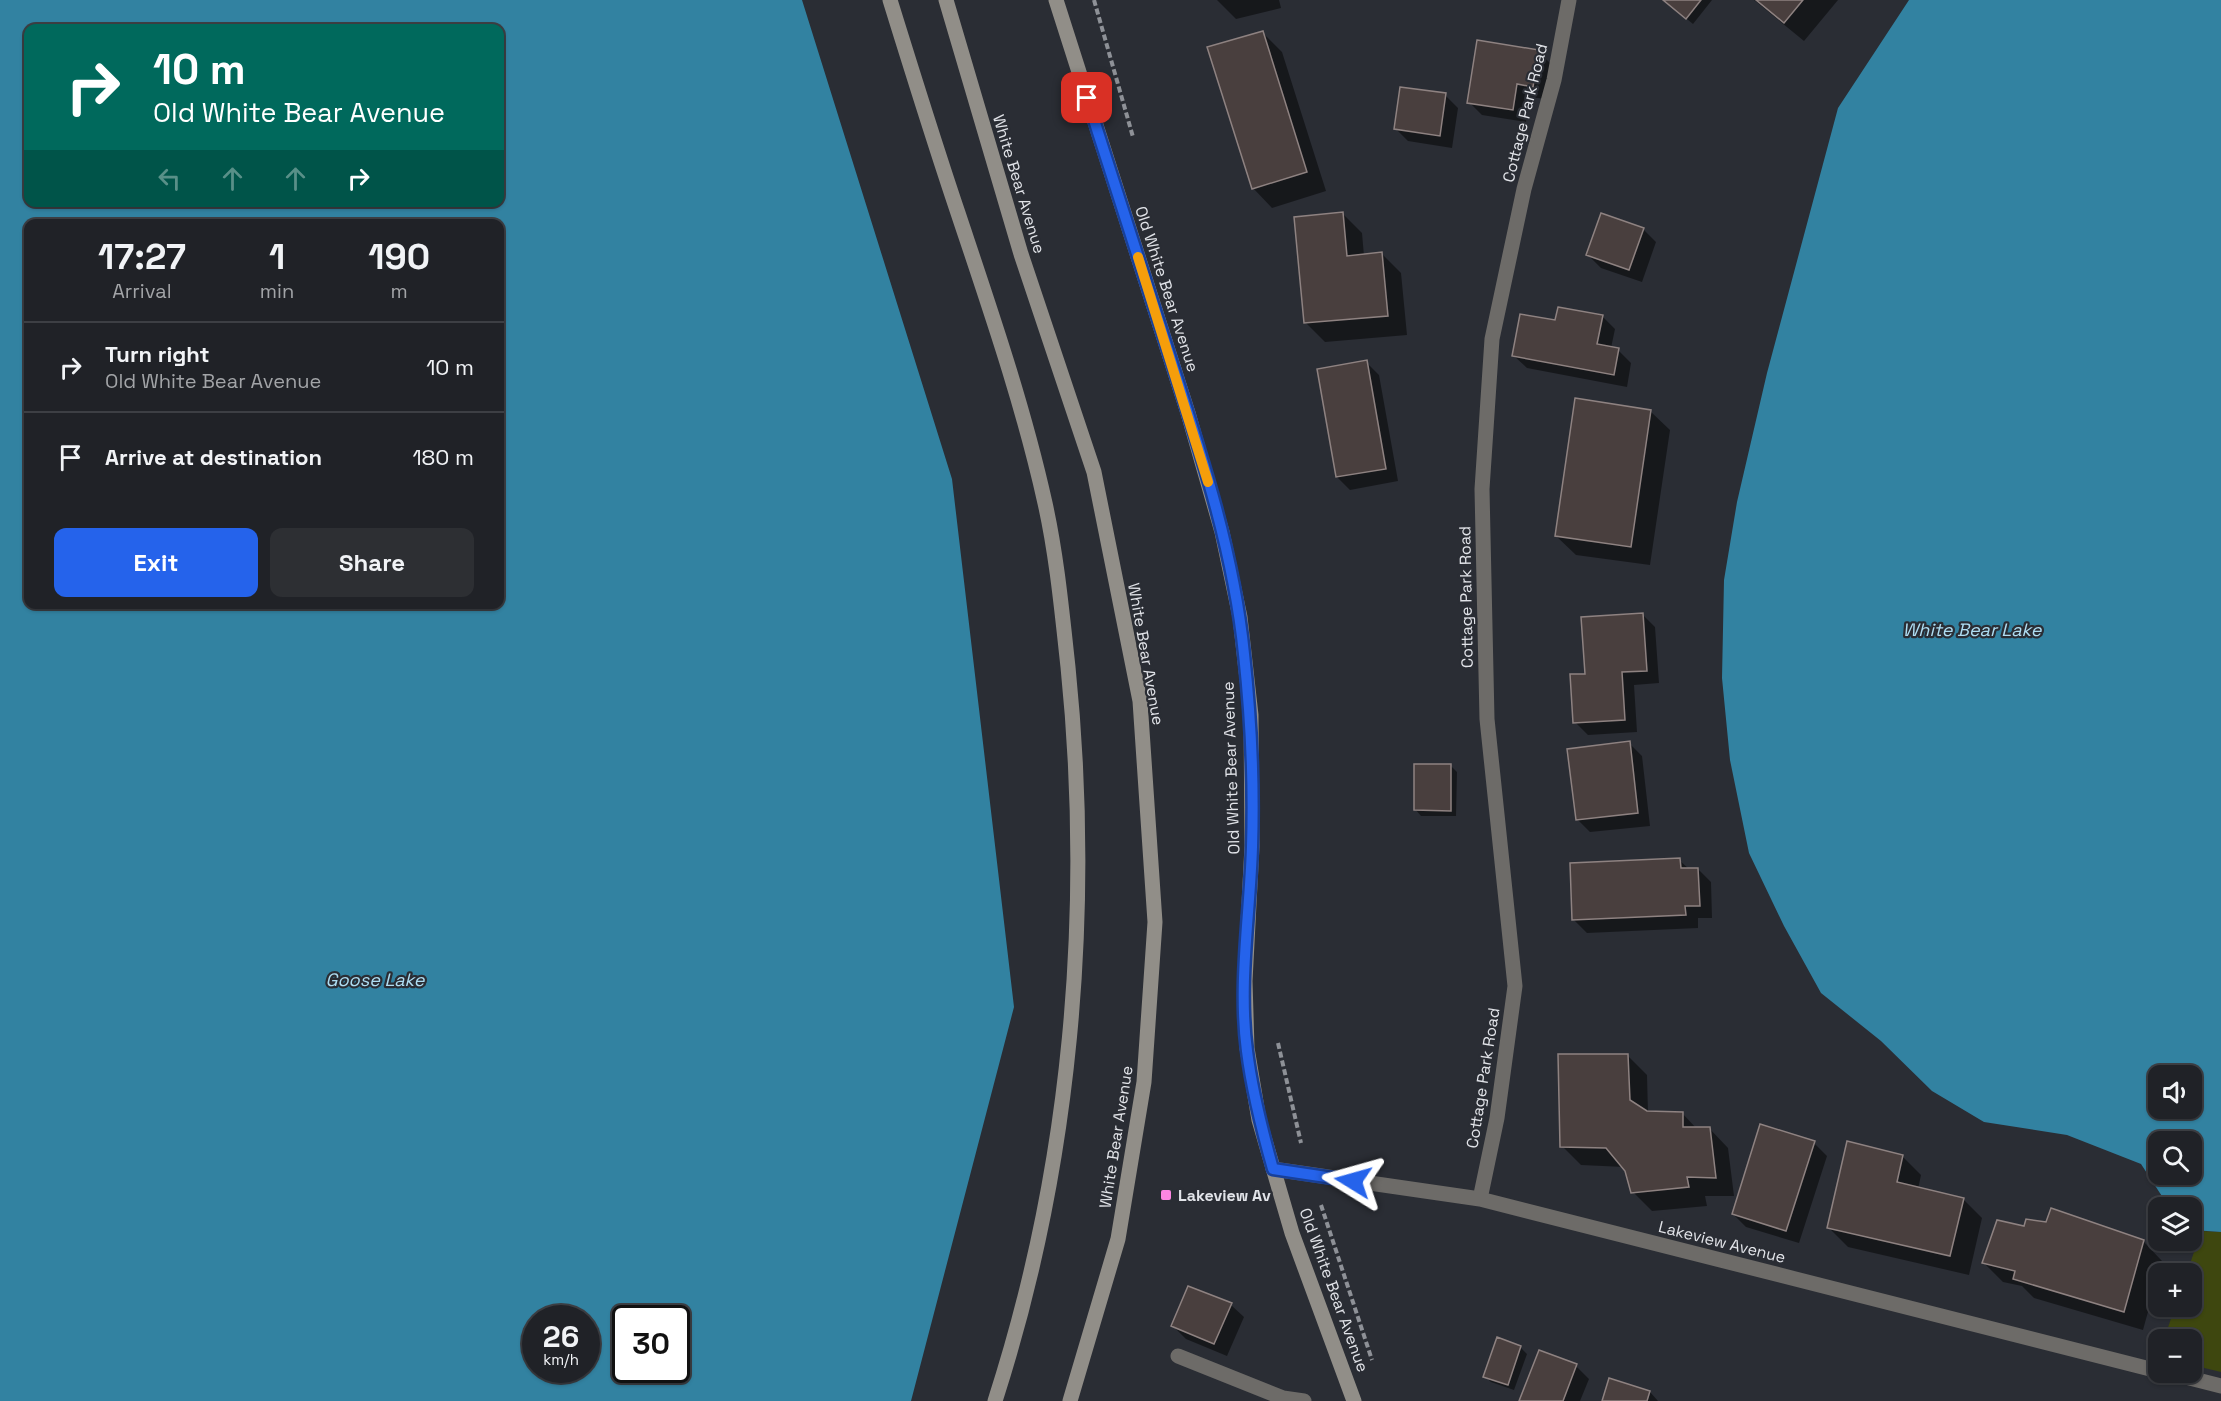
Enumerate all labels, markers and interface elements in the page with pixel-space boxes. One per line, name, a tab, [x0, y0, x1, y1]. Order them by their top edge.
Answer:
street label: Cottage Park Road	[1498, 41, 1552, 185]
text: 10 m	[153, 43, 246, 96]
icon: right	[54, 48, 132, 126]
pin	[1061, 72, 1112, 123]
icon: arrive	[1070, 81, 1103, 114]
text: Old White Bear Avenue	[153, 95, 445, 130]
street label: White Bear Avenue	[988, 112, 1050, 256]
icon: left	[153, 162, 186, 195]
icon: ahead	[216, 162, 249, 195]
icon: ahead	[279, 162, 312, 195]
icon: right	[342, 162, 375, 195]
street label: Old White Bear Avenue	[1130, 203, 1204, 375]
text: 17:27	[98, 234, 186, 280]
text: 1	[269, 234, 285, 280]
text: 190	[368, 234, 430, 280]
text: Arrival	[112, 278, 172, 304]
text: min	[260, 278, 294, 304]
text: m	[390, 278, 408, 304]
text: Turn right	[105, 340, 210, 368]
icon: right	[54, 351, 87, 384]
text: 10 m	[426, 353, 474, 381]
text: Old White Bear Avenue	[105, 368, 321, 394]
icon: arrive	[54, 441, 87, 474]
text: Arrive at destination	[105, 443, 322, 471]
text: 180 m	[412, 443, 474, 471]
street label: Cottage Park Road	[1454, 526, 1478, 668]
button: Exit	[54, 528, 258, 597]
button: Share	[270, 528, 474, 597]
street label: White Bear Avenue	[1123, 581, 1169, 727]
water label: White Bear Lake	[1903, 618, 2043, 641]
street label: Old White Bear Avenue	[1217, 681, 1245, 855]
water label: Goose Lake	[326, 968, 426, 991]
street label: Cottage Park Road	[1462, 1006, 1504, 1150]
street label: White Bear Avenue	[1094, 1064, 1138, 1210]
map controls	[2148, 1065, 2202, 1383]
button: sound	[2148, 1065, 2202, 1119]
button: search	[2148, 1131, 2202, 1185]
position arrow	[1321, 1149, 1385, 1213]
place label: Lakeview Av	[1178, 1185, 1271, 1206]
marker: Lakeview Av	[1159, 1188, 1173, 1202]
button: layers	[2148, 1197, 2202, 1251]
street label: Old White Bear Avenue	[1295, 1205, 1373, 1375]
street label: Lakeview Avenue	[1656, 1216, 1788, 1268]
button: +	[2148, 1263, 2202, 1317]
speed limit sign: 30	[612, 1305, 690, 1383]
text: 26	[543, 1317, 579, 1356]
button: −	[2148, 1329, 2202, 1383]
text: km/h	[543, 1350, 579, 1369]

